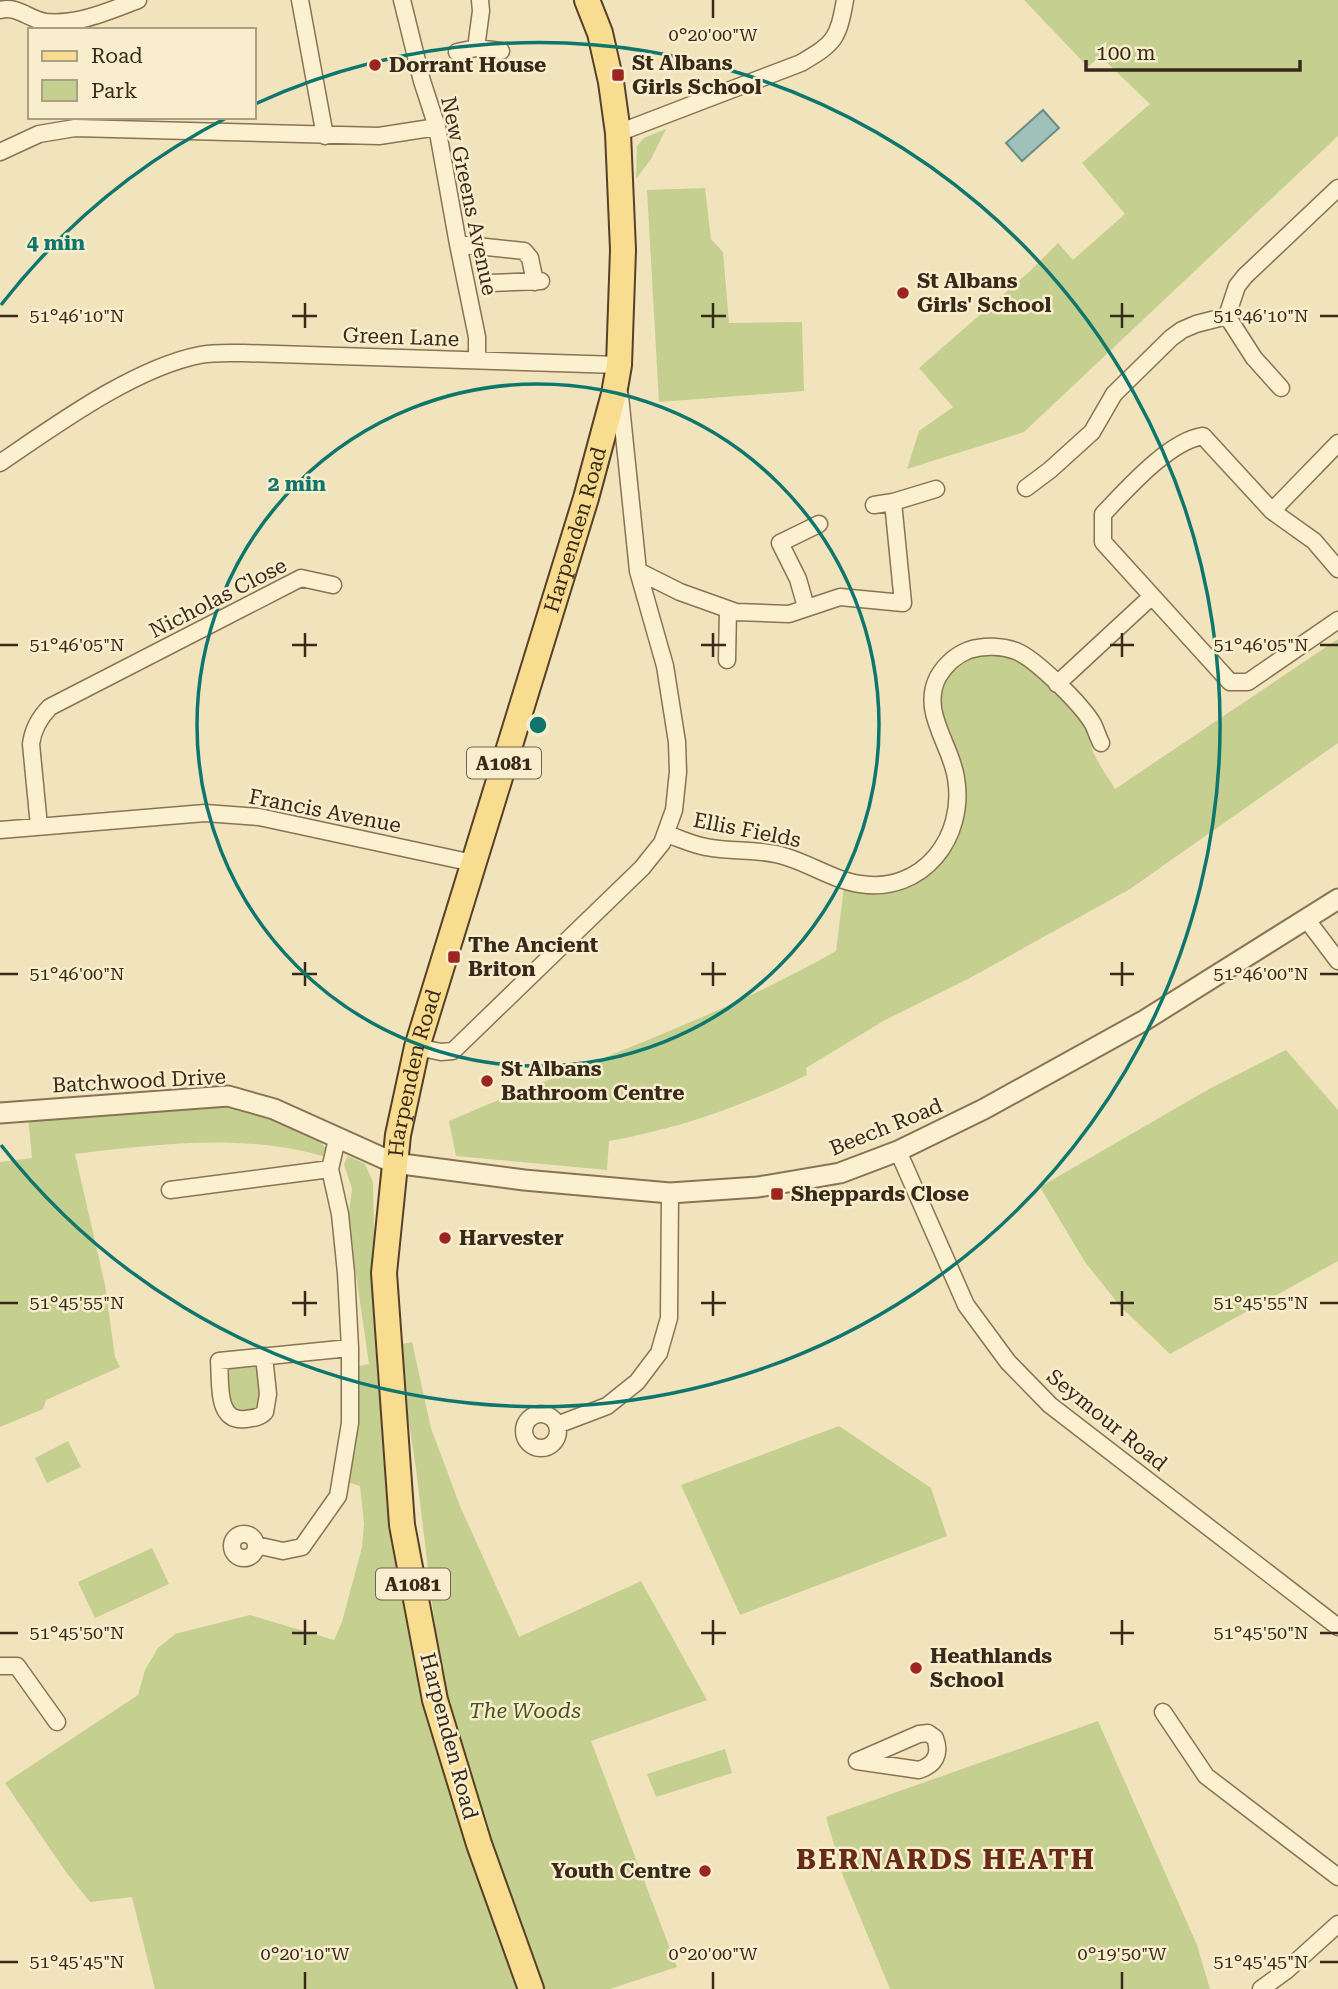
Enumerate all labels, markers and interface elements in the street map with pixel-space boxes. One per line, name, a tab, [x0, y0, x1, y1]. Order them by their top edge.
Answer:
text: 0°20'00"W	[669, 24, 758, 45]
legend	[28, 28, 256, 119]
scale bar	[1086, 28, 1300, 72]
text: 100 m	[1096, 41, 1156, 65]
text: Road	[91, 44, 143, 68]
place label: St Albans Girls School	[632, 51, 762, 99]
place label: Dorrant House	[389, 53, 546, 77]
marker: Dorrant House	[367, 57, 383, 73]
marker: St Albans Girls School	[610, 67, 626, 83]
text: Park	[91, 79, 137, 103]
street label: New Greens Avenue	[436, 94, 502, 298]
text: 4 min	[27, 231, 85, 255]
place label: St Albans Girls' School	[917, 269, 1051, 317]
marker: St Albans Girls' School	[895, 285, 911, 301]
text: 51°46'10"N	[30, 305, 124, 326]
text: 51°46'10"N	[1214, 305, 1308, 326]
street label: Green Lane	[342, 323, 460, 351]
street label: Harpenden Road	[539, 444, 611, 616]
text: 2 min	[268, 472, 326, 496]
street label: Nicholas Close	[145, 553, 291, 643]
text: 51°46'05"N	[30, 634, 124, 655]
text: 51°46'05"N	[1214, 634, 1308, 655]
centre of rings	[526, 713, 550, 737]
road number: A1081	[467, 748, 541, 778]
street label: Francis Avenue	[247, 784, 403, 838]
street label: Ellis Fields	[691, 808, 803, 852]
place label: The Ancient Briton	[468, 933, 599, 981]
marker: The Ancient Briton	[446, 949, 462, 965]
text: 51°46'00"N	[30, 963, 124, 984]
text: 51°46'00"N	[1214, 963, 1308, 984]
street label: Harpenden Road	[384, 986, 446, 1158]
place label: St Albans Bathroom Centre	[501, 1057, 685, 1105]
street label: Batchwood Drive	[51, 1064, 227, 1098]
marker: St Albans Bathroom Centre	[479, 1073, 495, 1089]
street label: Beech Road	[826, 1093, 946, 1161]
place label: Sheppards Close	[791, 1182, 969, 1206]
marker: Sheppards Close	[769, 1186, 785, 1202]
place label: Harvester	[459, 1226, 564, 1250]
marker: Harvester	[437, 1230, 453, 1246]
text: 51°45'55"N	[30, 1292, 124, 1313]
text: 51°45'55"N	[1214, 1292, 1308, 1313]
street label: Seymour Road	[1042, 1364, 1172, 1476]
road number: A1081	[376, 1568, 450, 1600]
text: 51°45'50"N	[30, 1622, 124, 1643]
text: 51°45'50"N	[1214, 1622, 1308, 1643]
place label: Heathlands School	[930, 1644, 1052, 1692]
street label: Harpenden Road	[415, 1650, 483, 1822]
marker: Heathlands School	[908, 1660, 924, 1676]
park label: The Woods	[469, 1699, 581, 1723]
district label: BERNARDS HEATH	[796, 1843, 1096, 1876]
place label: Youth Centre	[551, 1859, 691, 1883]
marker: Youth Centre	[697, 1863, 713, 1879]
text: 0°20'10"W	[261, 1943, 350, 1964]
text: 0°20'00"W	[669, 1943, 758, 1964]
text: 0°19'50"W	[1078, 1943, 1167, 1964]
text: 51°45'45"N	[30, 1951, 124, 1972]
text: 51°45'45"N	[1214, 1951, 1308, 1972]

